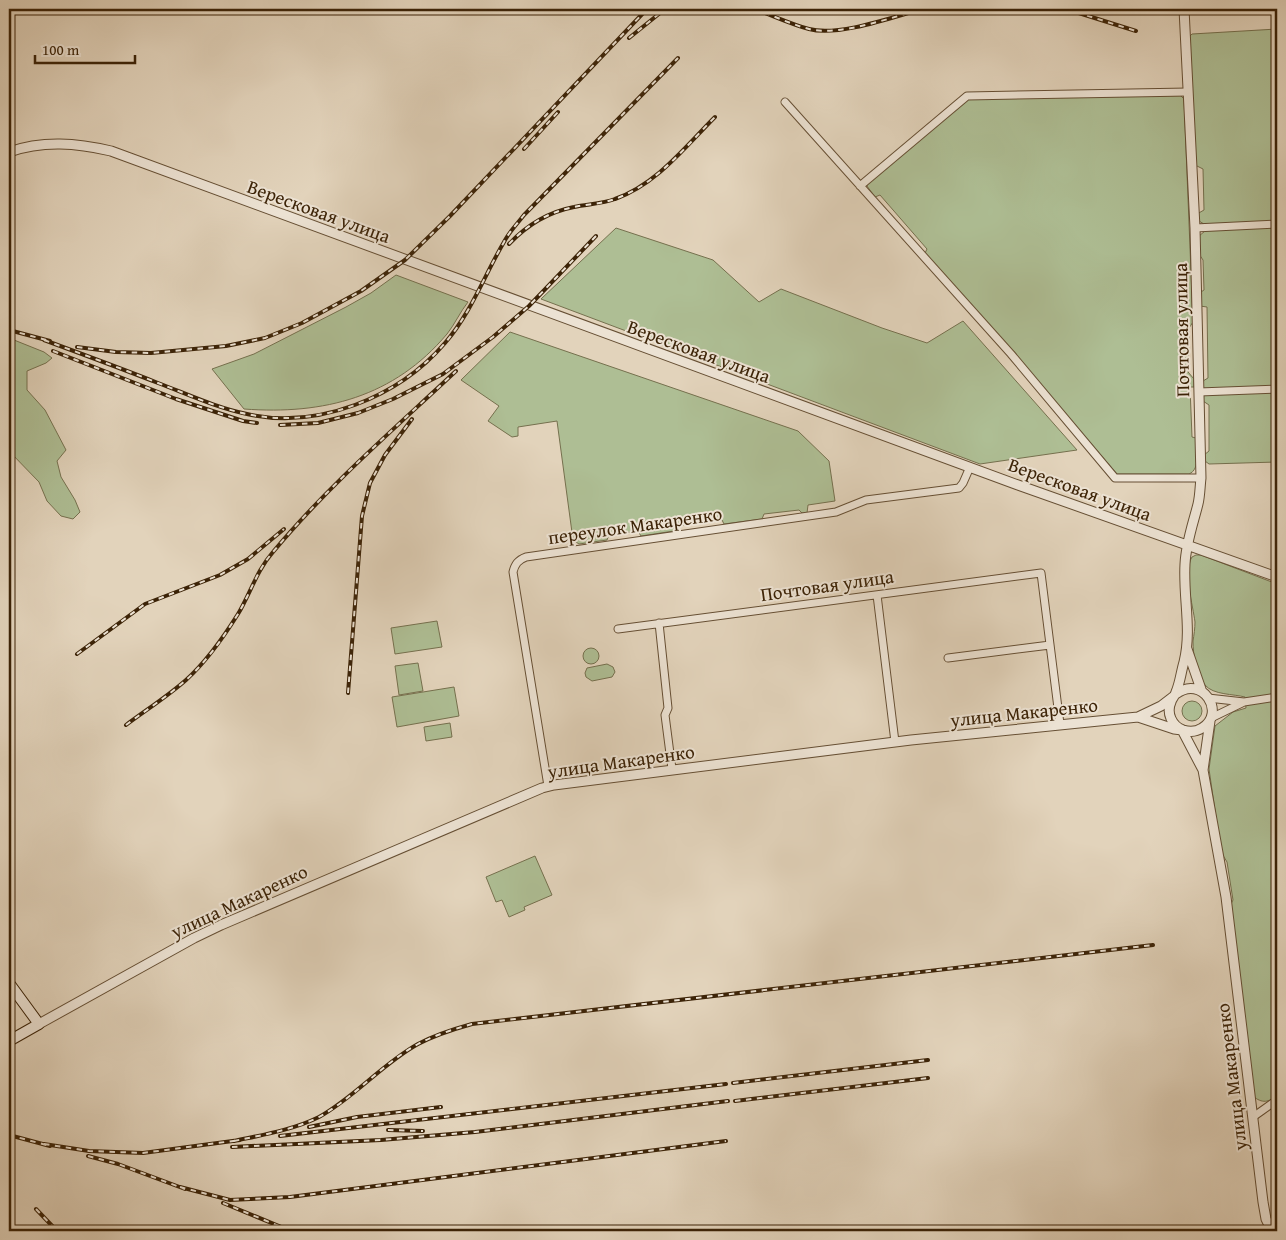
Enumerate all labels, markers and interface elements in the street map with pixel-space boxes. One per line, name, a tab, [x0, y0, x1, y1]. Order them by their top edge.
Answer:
scale bar	[35, 32, 135, 64]
text: 100 m	[42, 39, 80, 60]
street label: Вересковая улица	[244, 172, 394, 250]
street label: Почтовая улица	[1166, 263, 1196, 397]
street label: Вересковая улица	[624, 312, 774, 390]
street label: Вересковая улица	[1005, 450, 1155, 528]
street label: переулок Макаренко	[546, 499, 724, 551]
street label: Почтовая улица	[759, 562, 895, 608]
street label: улица Макаренко	[948, 690, 1099, 734]
street label: улица Макаренко	[545, 737, 696, 785]
street label: улица Макаренко	[165, 857, 312, 945]
street label: улица Макаренко	[1208, 1002, 1254, 1153]

